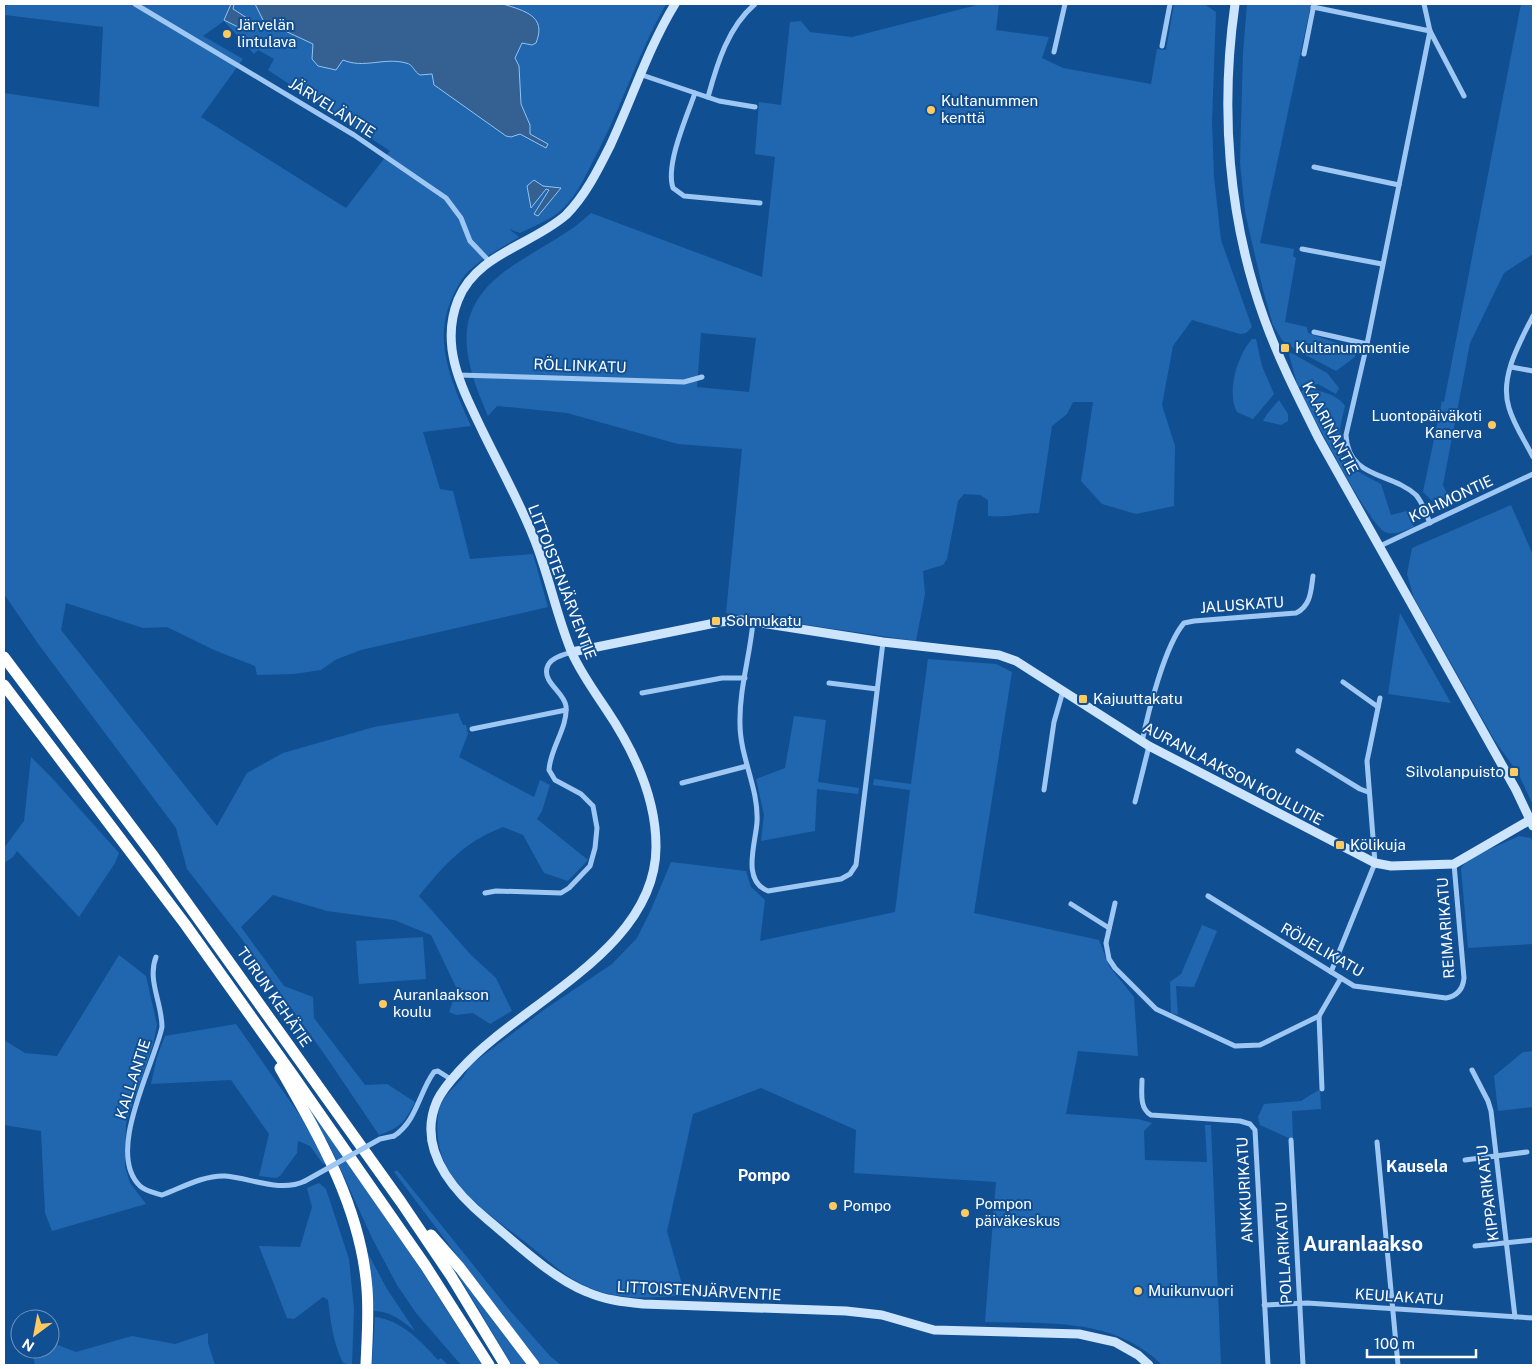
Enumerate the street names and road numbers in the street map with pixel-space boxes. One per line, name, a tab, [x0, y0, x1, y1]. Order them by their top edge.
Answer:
street label: JÄRVELÄNTIE	[286, 73, 379, 141]
street label: RÖLLINKATU	[533, 354, 627, 376]
street label: KAARINANTIE	[1299, 379, 1362, 477]
street label: KOHMONTIE	[1406, 472, 1496, 525]
street label: LITTOISTENJÄRVENTIE	[525, 502, 601, 662]
street label: JALUSKATU	[1199, 593, 1284, 616]
street label: AURANLAAKSON KOULUTIE	[1140, 719, 1326, 828]
street label: REIMARIKATU	[1433, 877, 1458, 979]
street label: RÖIJELIKATU	[1278, 918, 1367, 980]
street label: TURUN KEHÄTIE	[234, 943, 316, 1050]
street label: KALLANTIE	[112, 1037, 153, 1121]
street label: ANKKURIKATU	[1233, 1137, 1256, 1244]
street label: KIPPARIKATU	[1473, 1144, 1502, 1242]
street label: POLLARIKATU	[1272, 1201, 1295, 1305]
street label: LITTOISTENJÄRVENTIE	[616, 1277, 782, 1303]
street label: KEULAKATU	[1354, 1285, 1444, 1308]

